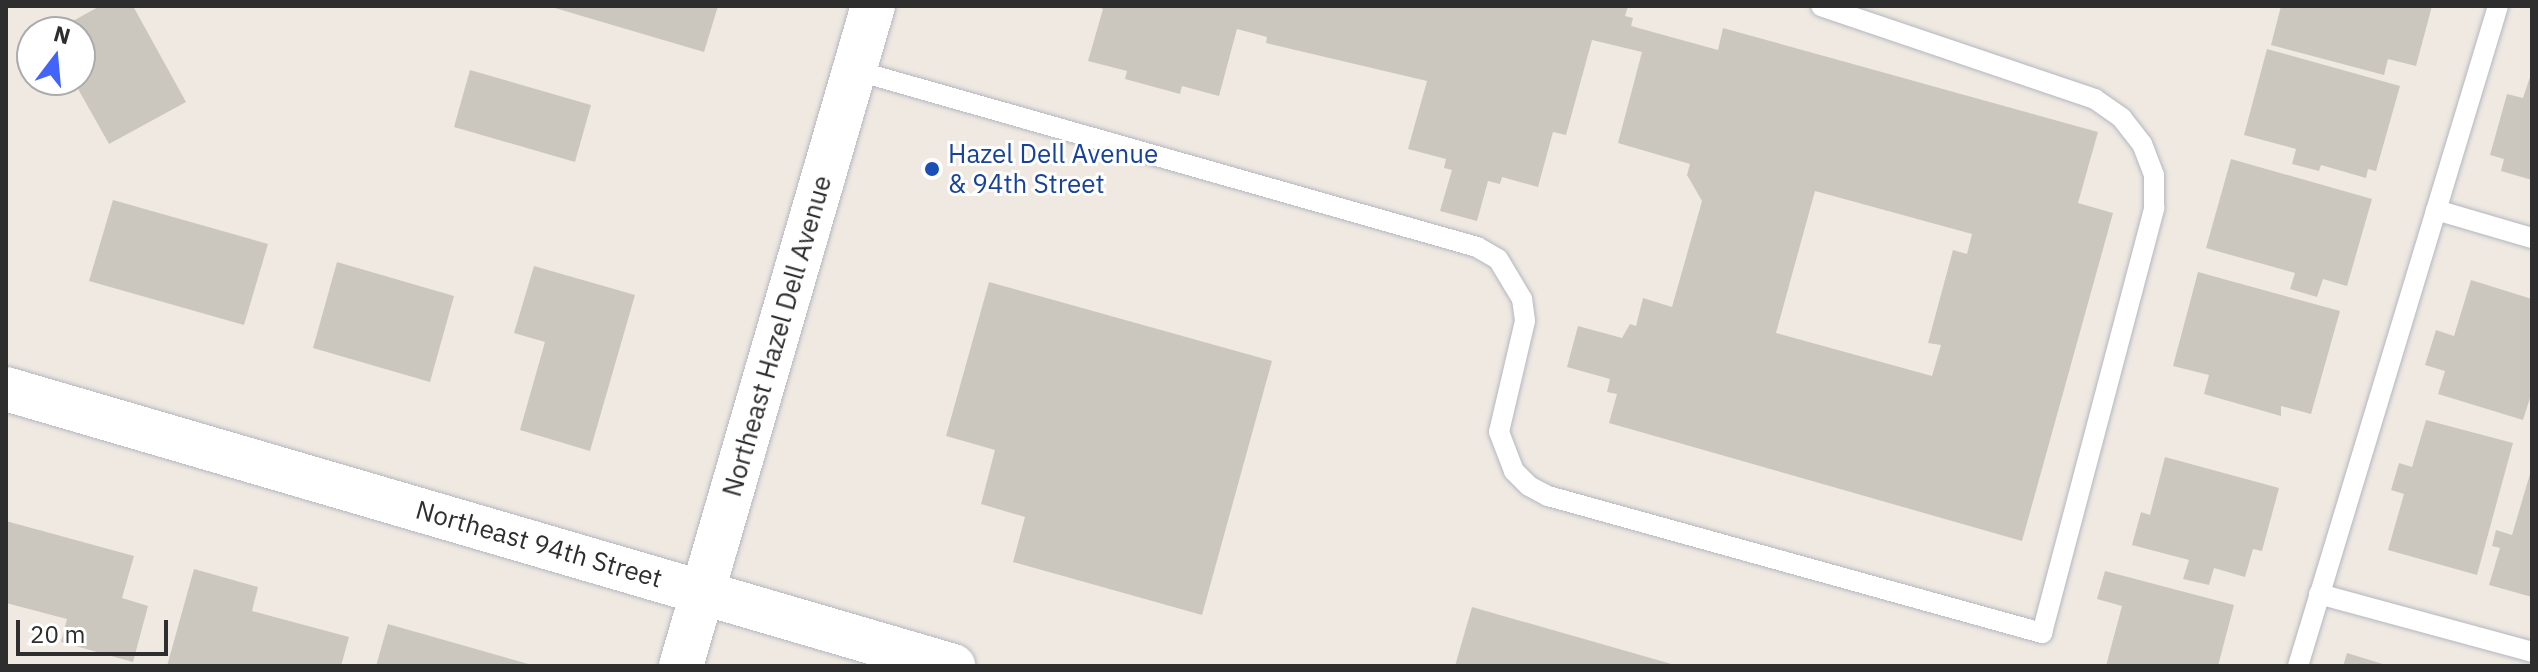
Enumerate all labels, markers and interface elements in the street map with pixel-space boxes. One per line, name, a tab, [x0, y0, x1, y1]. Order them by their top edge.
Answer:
north arrow	[16, 16, 96, 96]
text: N	[51, 18, 74, 51]
place label: Hazel Dell Avenue & 94th Street	[948, 138, 1158, 200]
marker: Hazel Dell Avenue & 94th Street	[923, 160, 941, 178]
street label: Northeast Hazel Dell Avenue	[716, 172, 838, 500]
street label: Northeast 94th Street	[412, 494, 666, 594]
scale bar	[20, 604, 172, 654]
text: 20 m	[30, 618, 85, 650]

